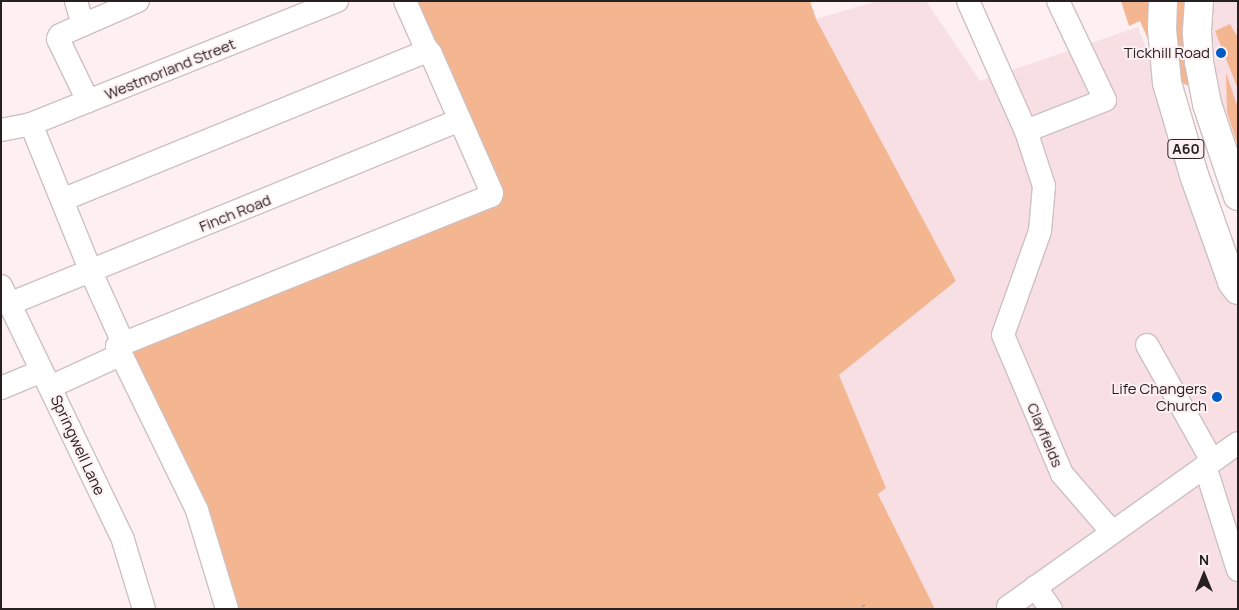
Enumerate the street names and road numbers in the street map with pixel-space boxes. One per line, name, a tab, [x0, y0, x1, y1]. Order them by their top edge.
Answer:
street label: Westmorland Street	[102, 35, 238, 103]
road number: A60	[1167, 138, 1205, 160]
street label: Finch Road	[197, 190, 273, 236]
street label: Springwell Lane	[47, 392, 109, 498]
street label: Clayfields	[1023, 400, 1067, 470]

